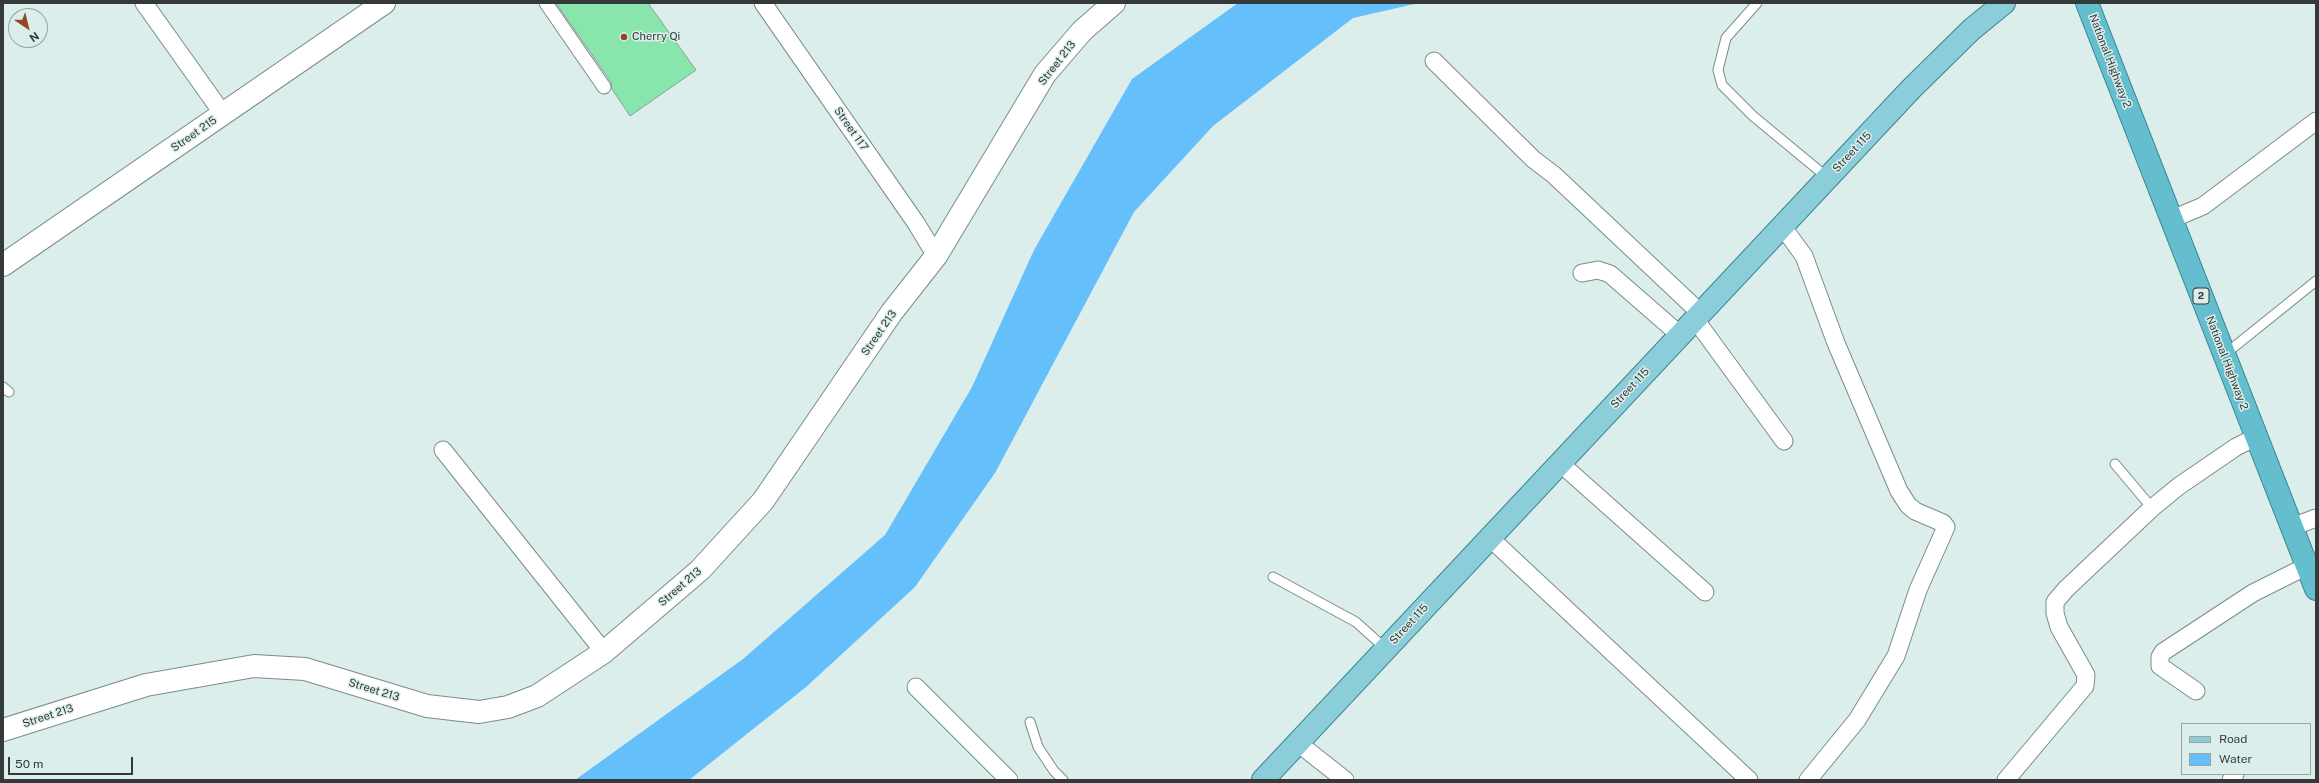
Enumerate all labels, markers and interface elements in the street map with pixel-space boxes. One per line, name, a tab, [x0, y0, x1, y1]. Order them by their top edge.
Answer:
north arrow	[8, 8, 48, 48]
street label: National Highway 2	[2086, 12, 2134, 110]
text: N	[27, 30, 41, 44]
place label: Cherry Qi	[632, 30, 680, 44]
marker: Cherry Qi	[619, 32, 629, 42]
street label: Street 213	[1036, 38, 1078, 88]
street label: Street 117	[831, 105, 871, 153]
street label: Street 215	[169, 113, 219, 155]
street label: Street 115	[1830, 129, 1874, 175]
road number: 2	[2193, 288, 2209, 304]
street label: Street 213	[858, 308, 900, 358]
street label: National Highway 2	[2203, 314, 2251, 412]
street label: Street 115	[1608, 365, 1652, 411]
street label: Street 213	[656, 565, 704, 609]
street label: Street 115	[1387, 601, 1431, 647]
street label: Street 213	[347, 676, 401, 704]
street label: Street 213	[21, 702, 75, 730]
legend	[2181, 723, 2311, 775]
text: Road	[2219, 732, 2247, 746]
scale bar	[10, 749, 135, 775]
text: Water	[2219, 752, 2252, 766]
text: 50 m	[15, 757, 43, 771]

